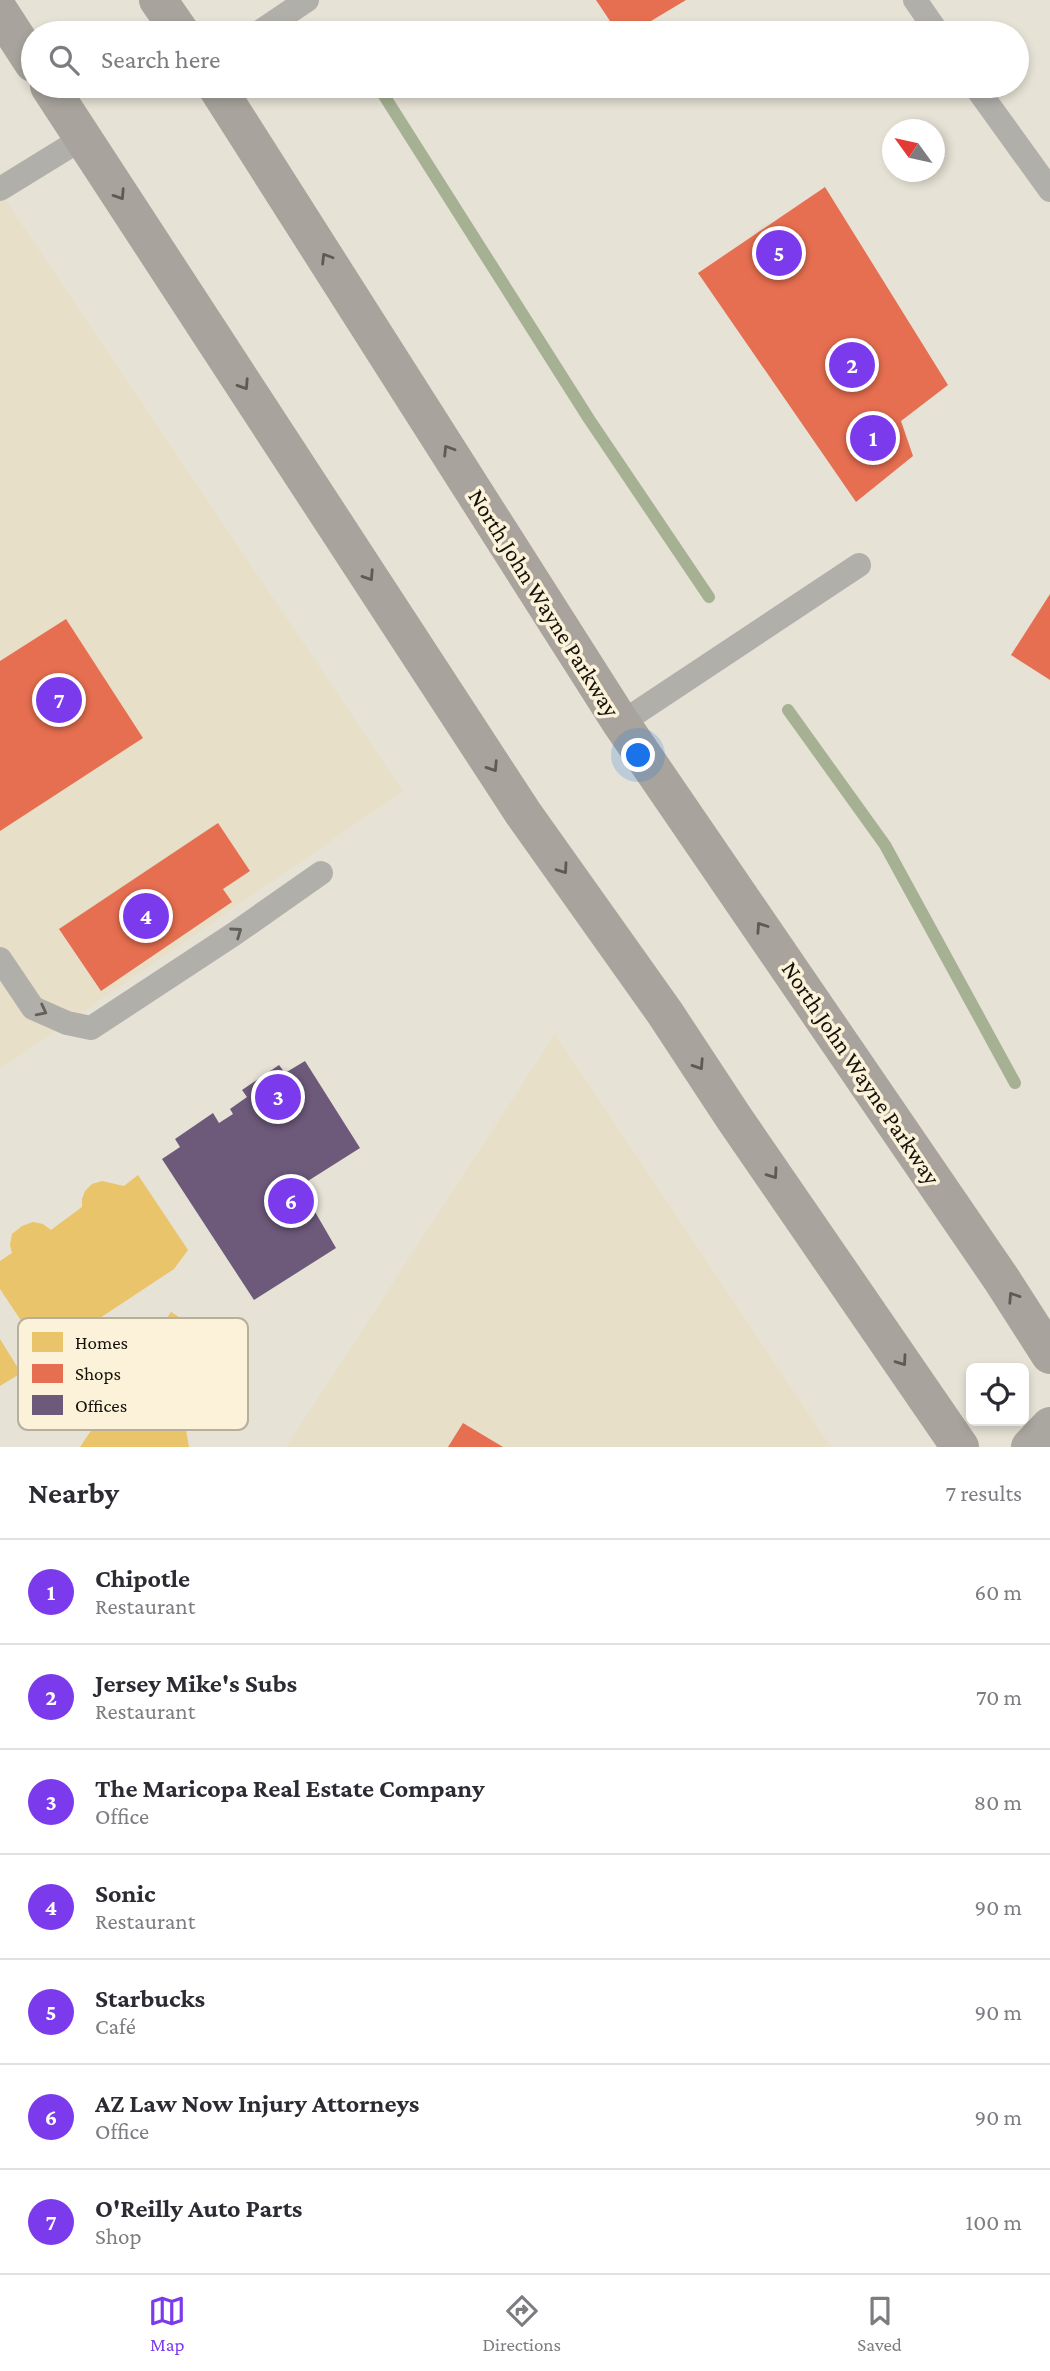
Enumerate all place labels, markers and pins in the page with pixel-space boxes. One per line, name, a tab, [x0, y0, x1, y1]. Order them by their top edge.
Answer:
pin: 5	[756, 227, 802, 279]
pin: 2	[829, 339, 875, 391]
pin: 1	[850, 412, 896, 464]
pin: 7	[36, 674, 82, 726]
pin: 4	[123, 890, 169, 942]
pin: 3	[255, 1071, 301, 1123]
pin: 6	[268, 1175, 314, 1227]

